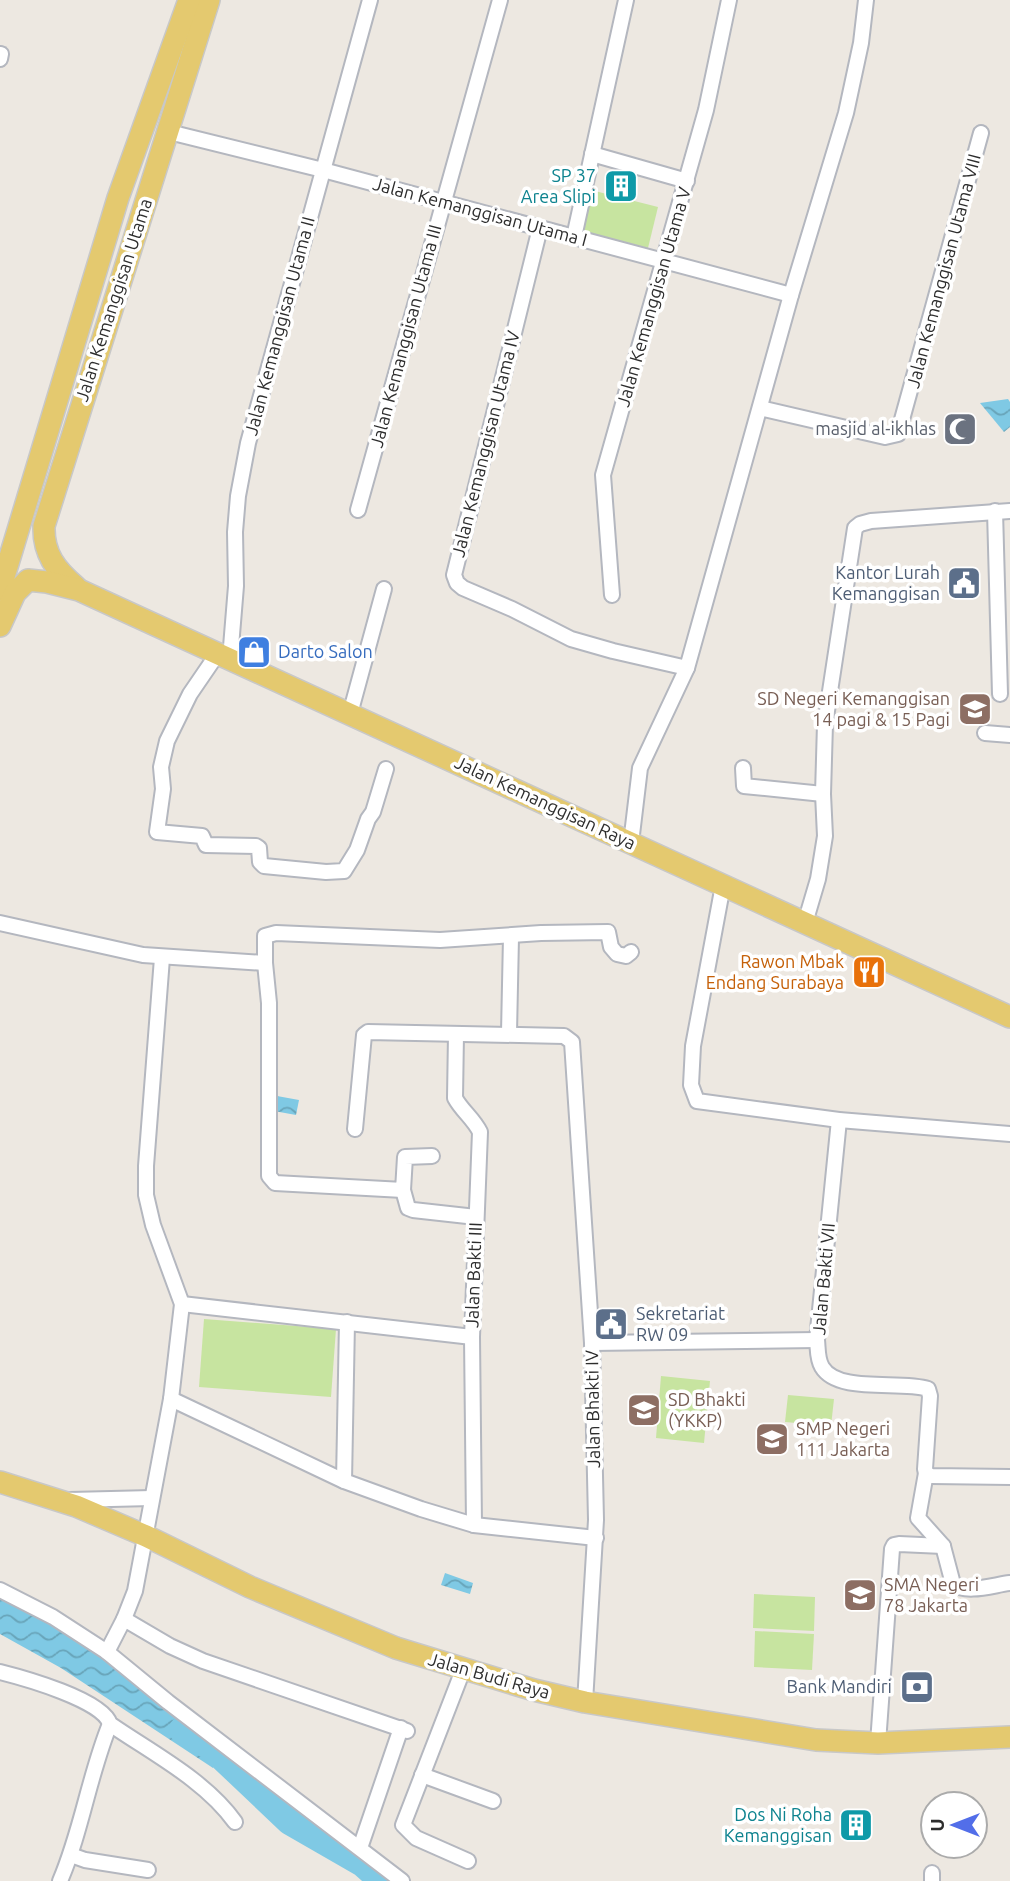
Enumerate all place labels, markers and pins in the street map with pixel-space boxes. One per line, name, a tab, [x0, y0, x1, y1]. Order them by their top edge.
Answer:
place label: SP 37 Area Slipi	[521, 165, 596, 206]
building icon: SP 37 Area Slipi	[602, 167, 640, 205]
mosque icon: masjid al-ikhlas	[941, 410, 979, 448]
place label: masjid al-ikhlas	[815, 418, 936, 438]
place label: Kantor Lurah Kemanggisan	[832, 562, 940, 603]
public building icon: Kantor Lurah Kemanggisan	[945, 564, 983, 602]
shop icon: Darto Salon	[235, 633, 273, 671]
place label: Darto Salon	[278, 641, 373, 661]
place label: SD Negeri Kemanggisan 14 pagi & 15 Pagi	[757, 688, 950, 729]
school or university icon: SD Negeri Kemanggisan 14 pagi & 15 Pagi	[956, 690, 994, 728]
place label: Rawon Mbak Endang Surabaya	[706, 951, 844, 992]
restaurant icon: Rawon Mbak Endang Surabaya	[850, 953, 888, 991]
place label: Sekretariat RW 09	[636, 1303, 725, 1344]
public building icon: Sekretariat RW 09	[592, 1305, 630, 1343]
place label: SD Bhakti (YKKP)	[668, 1389, 746, 1431]
school or university icon: SD Bhakti (YKKP)	[625, 1391, 663, 1429]
place label: SMP Negeri 111 Jakarta	[796, 1418, 890, 1459]
school or university icon: SMP Negeri 111 Jakarta	[753, 1420, 791, 1458]
place label: SMA Negeri 78 Jakarta	[884, 1574, 979, 1615]
school or university icon: SMA Negeri 78 Jakarta	[841, 1576, 879, 1614]
bank icon: Bank Mandiri	[898, 1668, 936, 1706]
place label: Bank Mandiri	[787, 1676, 892, 1696]
place label: Dos Ni Roha Kemanggisan	[724, 1804, 832, 1845]
building icon: Dos Ni Roha Kemanggisan	[837, 1806, 875, 1844]

